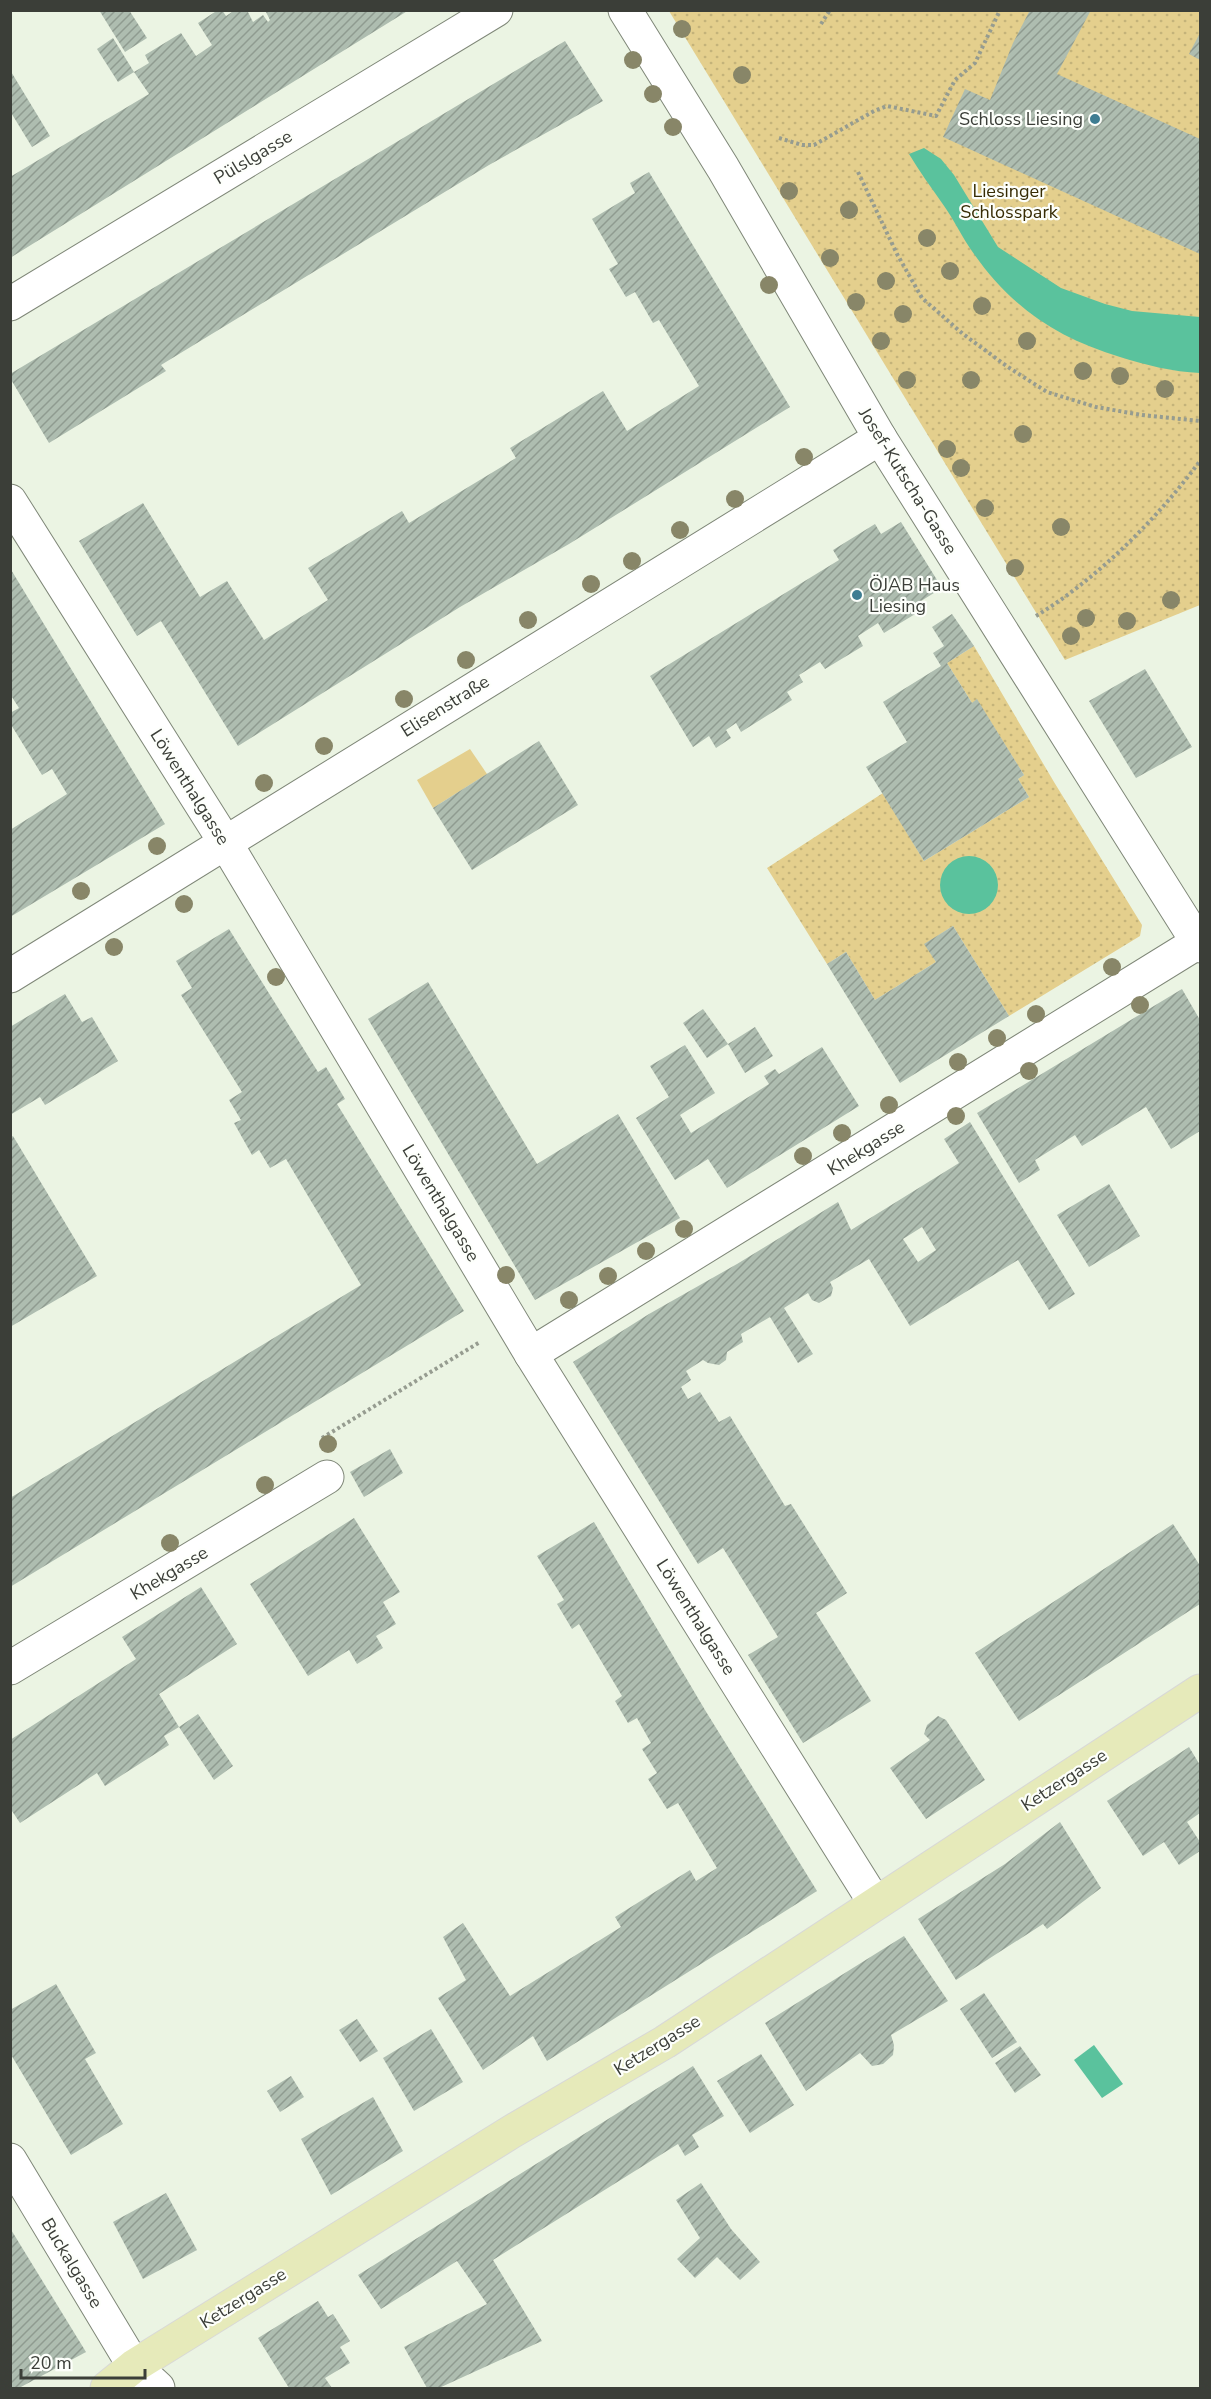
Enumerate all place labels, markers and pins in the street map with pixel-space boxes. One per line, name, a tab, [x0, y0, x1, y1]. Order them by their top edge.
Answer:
place label: Schloss Liesing	[959, 107, 1083, 131]
marker: Schloss Liesing	[1088, 112, 1102, 126]
place label: ÖJAB Haus Liesing	[869, 573, 960, 618]
marker: ÖJAB Haus Liesing	[850, 588, 864, 602]

